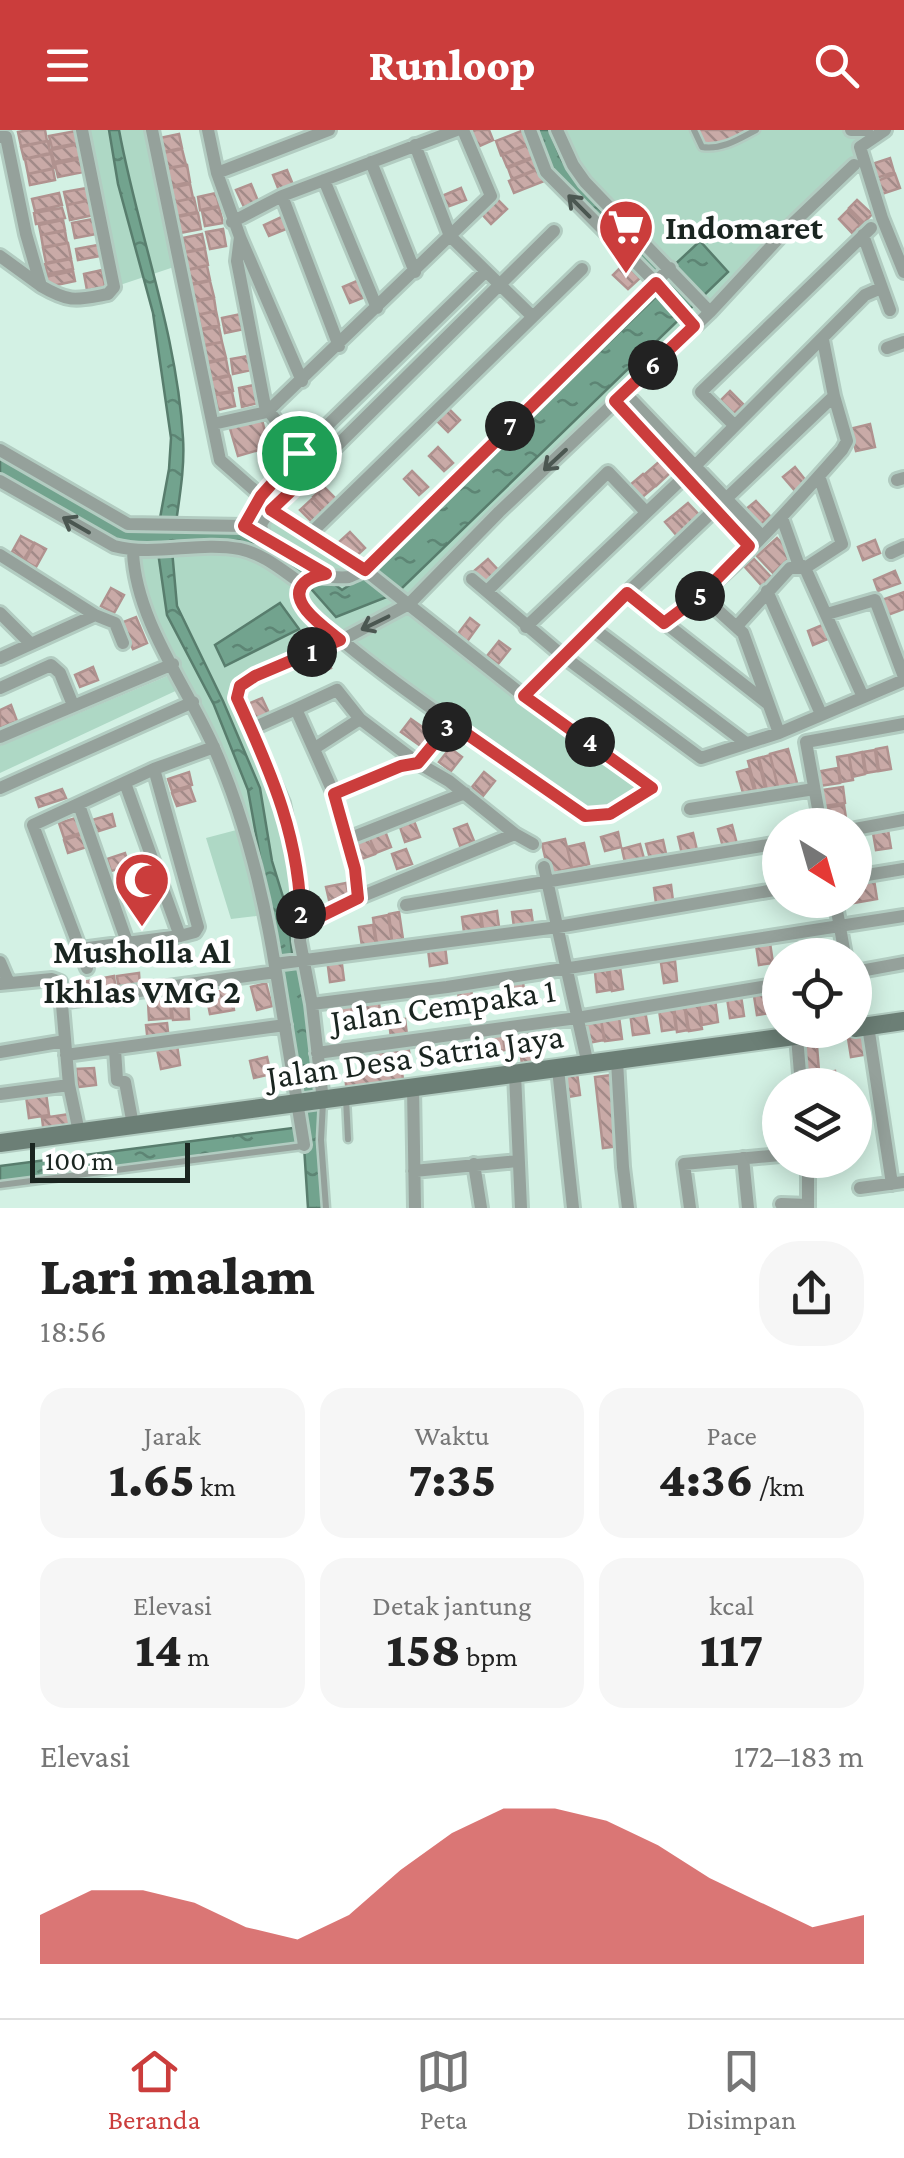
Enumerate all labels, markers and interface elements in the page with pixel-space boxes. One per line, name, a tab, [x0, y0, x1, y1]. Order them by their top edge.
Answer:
icon: menu	[40, 38, 95, 93]
icon: search	[809, 38, 864, 93]
text: Runloop	[369, 40, 535, 90]
one-way arrow	[567, 194, 591, 218]
supermarket icon: Indomaret	[596, 197, 656, 276]
place label: Indomaret	[665, 208, 823, 247]
pin: 6	[628, 340, 678, 390]
text: 6	[645, 349, 661, 380]
pin: 7	[485, 401, 535, 451]
text: 7	[503, 410, 517, 441]
pin	[257, 411, 342, 496]
icon: arrive	[272, 426, 327, 481]
one-way arrow	[543, 448, 567, 472]
one-way arrow	[62, 514, 91, 534]
pin: 5	[675, 571, 725, 621]
text: 5	[693, 580, 707, 611]
one-way arrow	[360, 615, 390, 634]
pin: 1	[287, 627, 337, 677]
text: 1	[307, 636, 317, 667]
pin: 3	[422, 702, 472, 752]
text: 3	[440, 711, 454, 742]
pin: 4	[565, 717, 615, 767]
text: 4	[582, 726, 598, 757]
north arrow	[762, 808, 872, 918]
map controls	[762, 808, 872, 1178]
mosque icon: Musholla Al Ikhlas VMG 2	[112, 850, 172, 929]
pin: 2	[276, 889, 326, 939]
text: 2	[294, 898, 308, 929]
place label: Musholla Al Ikhlas VMG 2	[43, 932, 241, 1011]
button: locate	[762, 938, 872, 1048]
street label: Jalan Cempaka 1	[325, 970, 558, 1041]
street label: Jalan Desa Satria Jaya	[261, 1016, 566, 1097]
button: layers	[762, 1068, 872, 1178]
scale bar	[30, 1138, 190, 1182]
text: 100 m	[45, 1145, 114, 1176]
button: share	[759, 1241, 864, 1346]
text: Lari malam	[40, 1245, 315, 1306]
text: 18:56	[40, 1313, 107, 1349]
text: Jarak	[144, 1420, 201, 1451]
text: Waktu	[415, 1420, 489, 1451]
text: Pace	[706, 1420, 757, 1451]
text: 1.65	[109, 1451, 195, 1507]
text: 7:35	[408, 1451, 496, 1507]
text: 4:36	[659, 1451, 754, 1507]
text: km	[195, 1471, 236, 1502]
text: /km	[754, 1471, 805, 1502]
text: Elevasi	[133, 1590, 212, 1621]
text: Detak jantung	[372, 1590, 532, 1621]
text: kcal	[709, 1590, 754, 1621]
text: 14	[135, 1621, 182, 1677]
text: 158	[386, 1621, 461, 1677]
text: 117	[700, 1621, 764, 1677]
text: m	[182, 1641, 210, 1672]
text: bpm	[461, 1641, 518, 1672]
text: Elevasi	[40, 1738, 130, 1774]
text: 172–183 m	[734, 1738, 864, 1774]
tab: Beranda	[108, 2044, 201, 2135]
tab: Peta	[416, 2044, 471, 2135]
tab: Disimpan	[687, 2044, 796, 2135]

